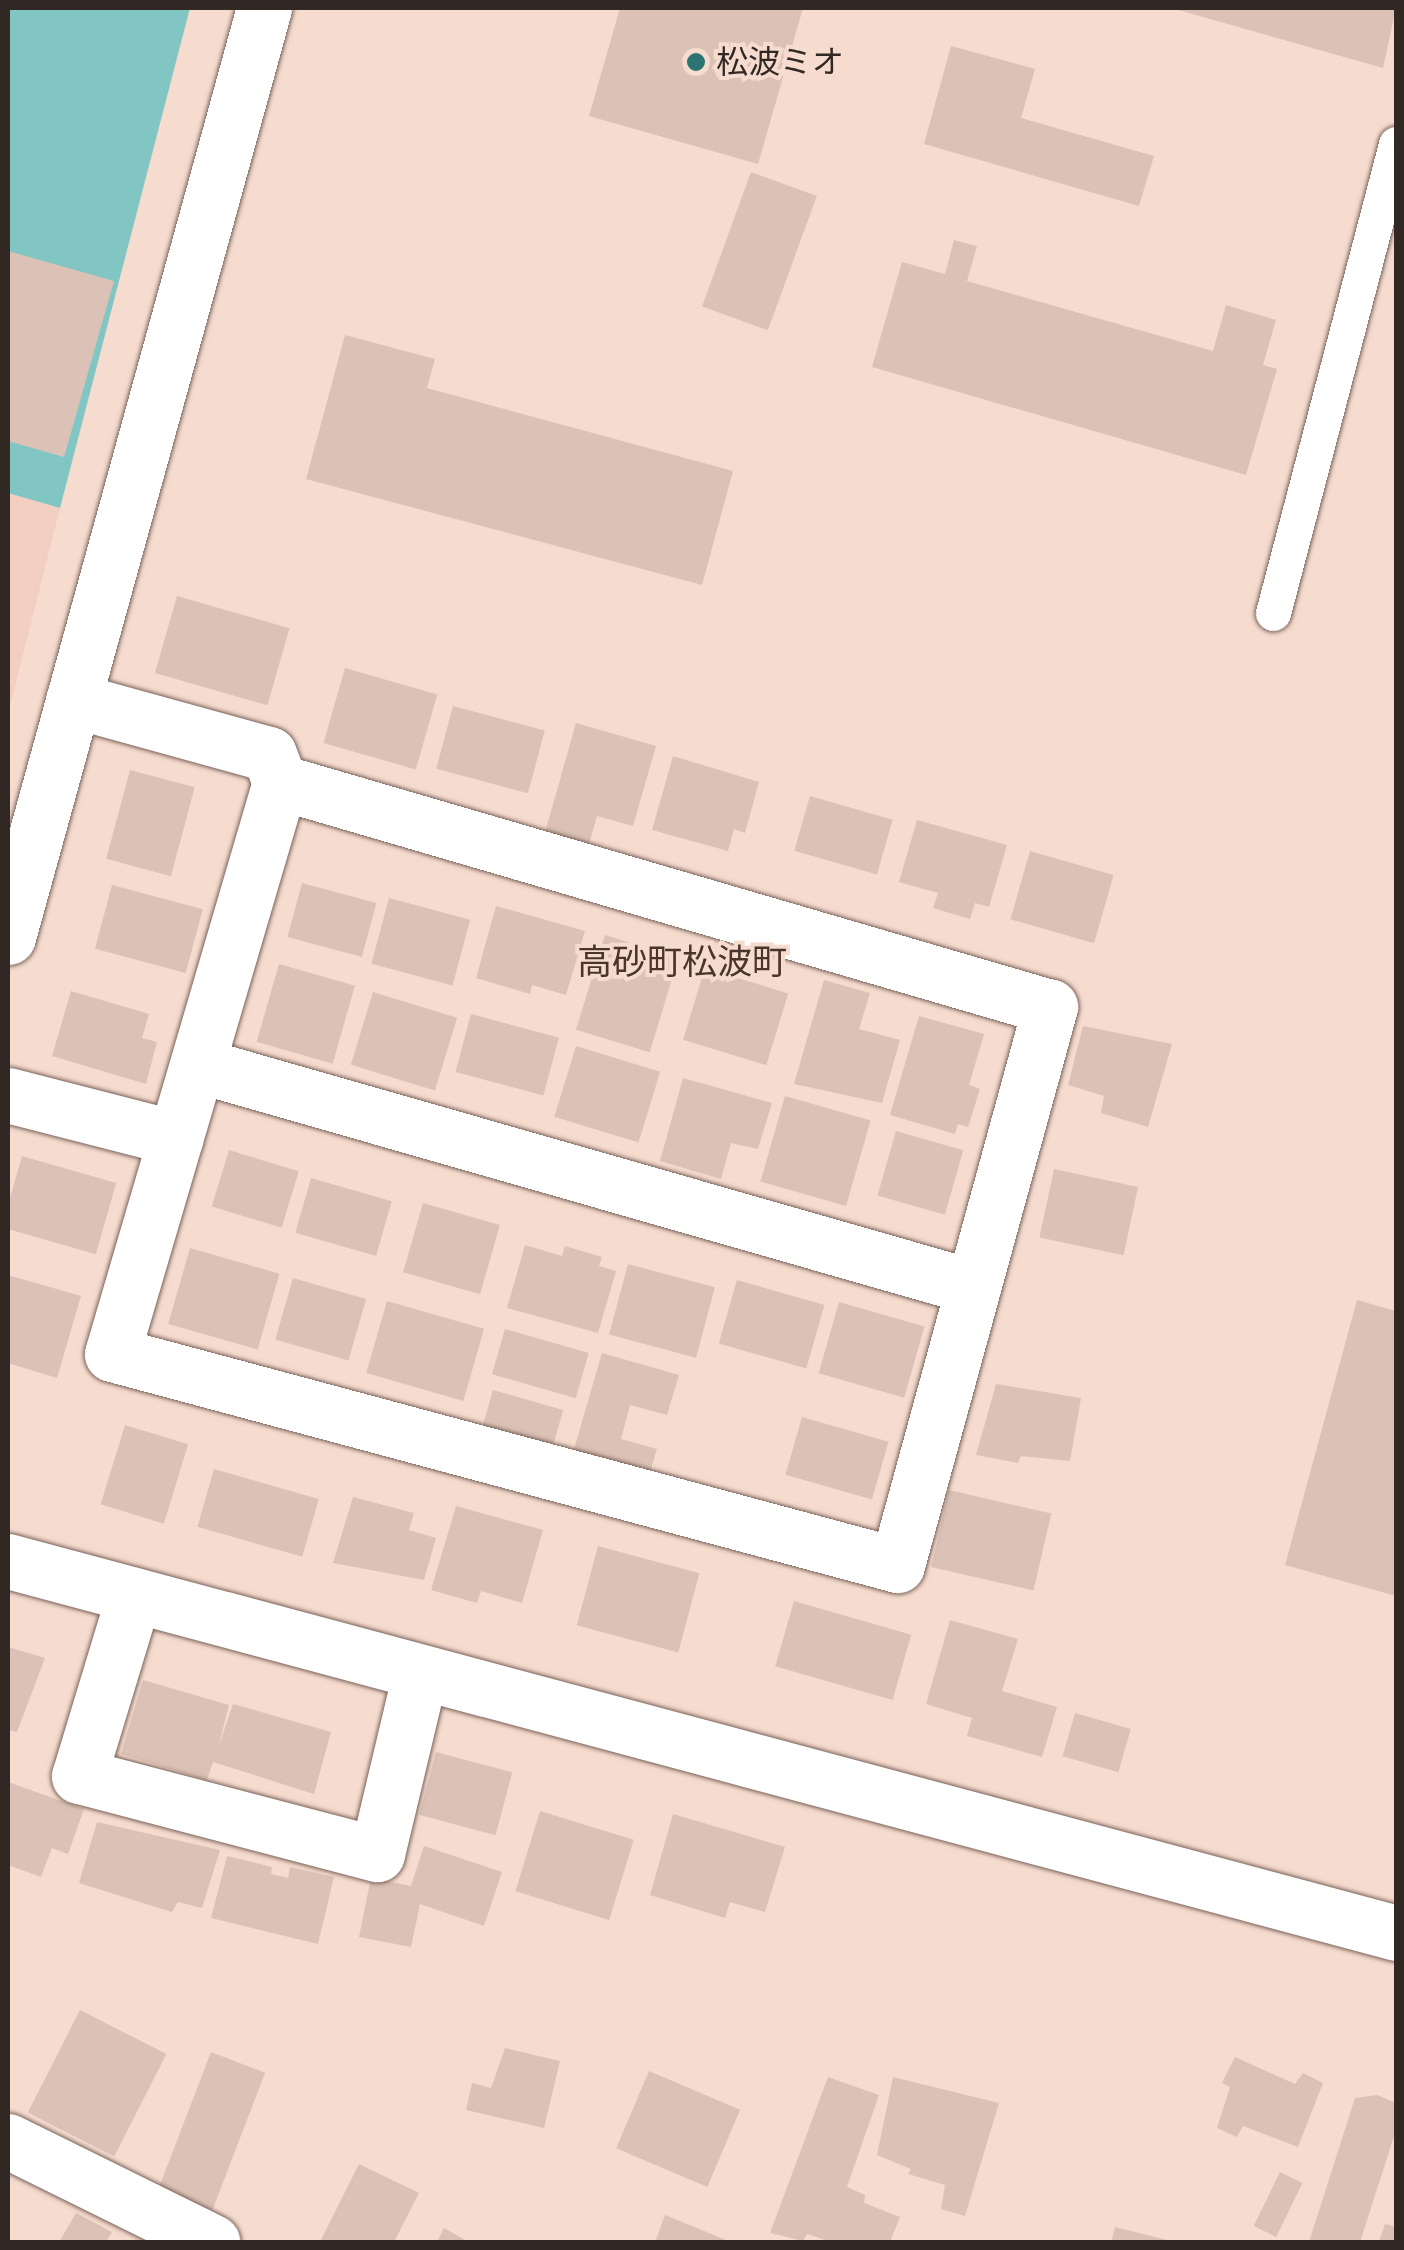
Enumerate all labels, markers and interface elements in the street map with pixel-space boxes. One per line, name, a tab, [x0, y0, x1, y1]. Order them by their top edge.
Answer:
place label: 松波ミオ	[716, 43, 844, 81]
marker: 松波ミオ	[685, 51, 707, 73]
district label: 高砂町松波町	[577, 941, 787, 983]

